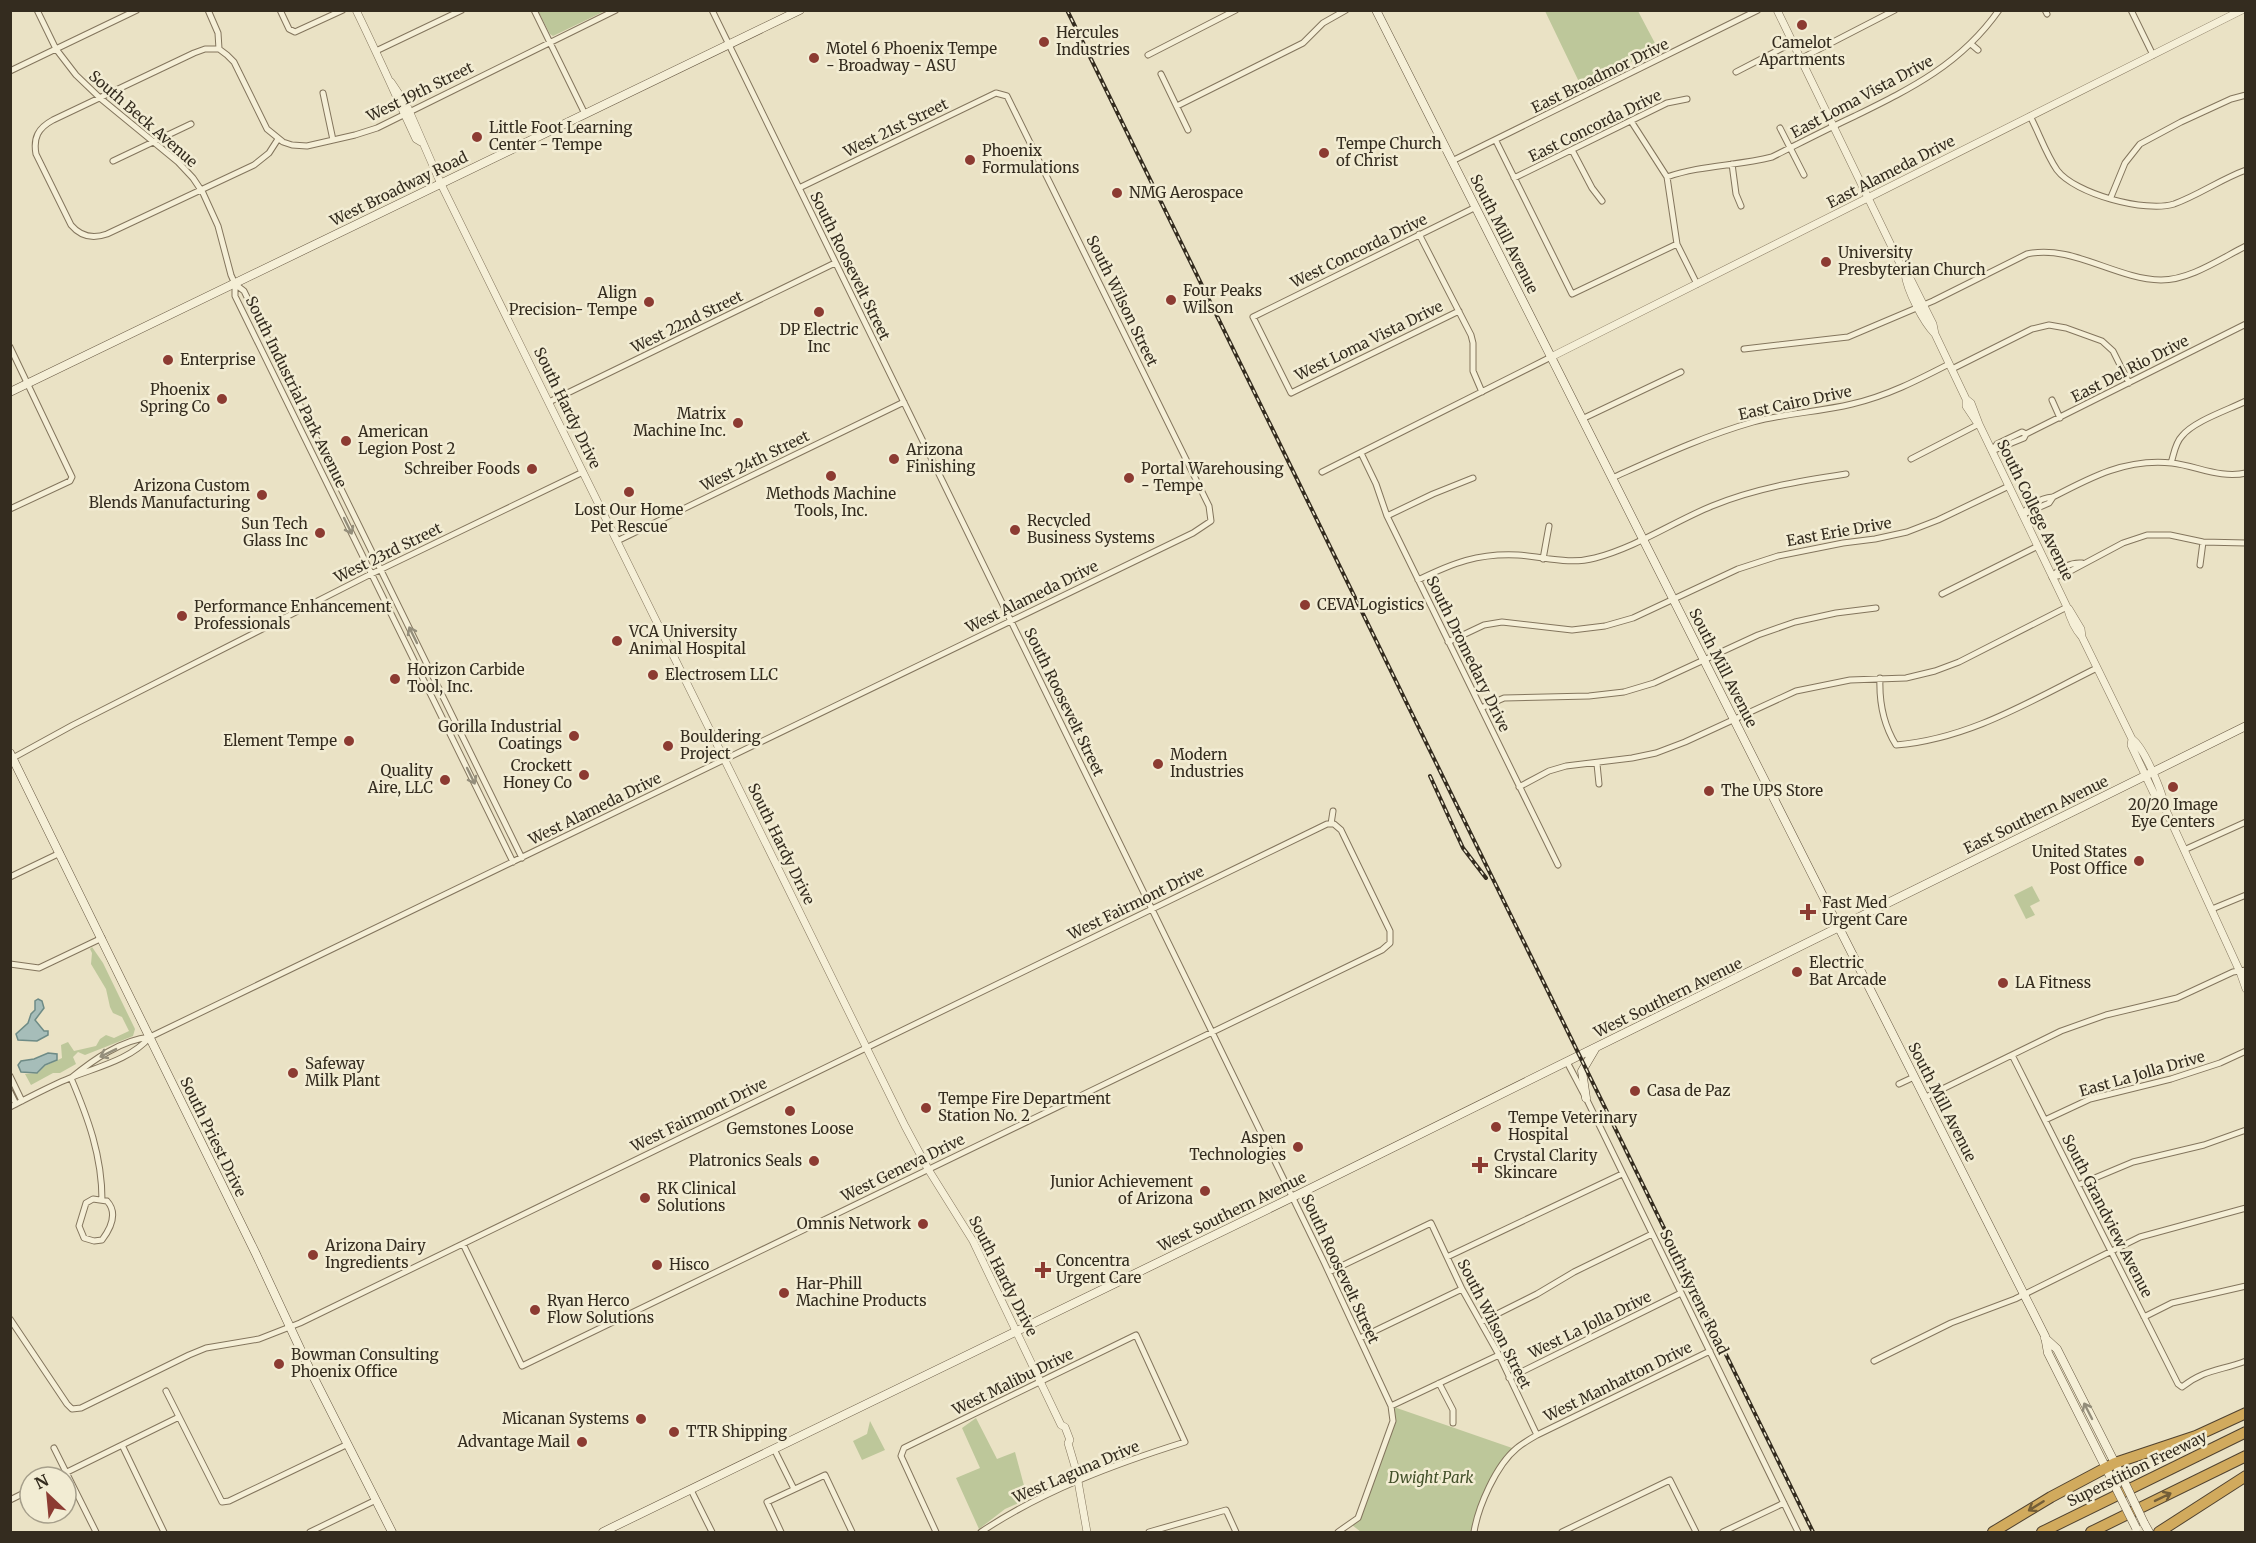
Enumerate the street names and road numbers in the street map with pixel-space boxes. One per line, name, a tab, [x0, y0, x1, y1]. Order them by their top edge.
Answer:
street label: East Broadmor Drive	[1528, 34, 1672, 117]
street label: East Loma Vista Drive	[1787, 51, 1936, 142]
street label: West 19th Street	[362, 57, 476, 126]
street label: South Beck Avenue	[85, 66, 202, 171]
street label: East Concorda Drive	[1525, 85, 1664, 166]
street label: West 21st Street	[840, 94, 951, 161]
street label: East Alameda Drive	[1824, 131, 1958, 212]
street label: West Broadway Road	[326, 147, 471, 231]
street label: South Mill Avenue	[1466, 171, 1543, 297]
street label: South Roosevelt Street	[806, 188, 895, 343]
street label: West Concorda Drive	[1287, 209, 1430, 292]
street label: South Wilson Street	[1083, 232, 1162, 369]
street label: West 22nd Street	[627, 286, 746, 357]
street label: South Industrial Park Avenue	[242, 293, 351, 491]
street label: West Loma Vista Drive	[1291, 296, 1446, 385]
street label: East Del Rio Drive	[2068, 331, 2192, 406]
street label: South Hardy Drive	[530, 344, 605, 472]
street label: East Cairo Drive	[1737, 381, 1853, 424]
street label: West 24th Street	[696, 426, 812, 496]
street label: South College Avenue	[1993, 436, 2078, 584]
street label: East Erie Drive	[1785, 513, 1893, 550]
street label: West 23rd Street	[330, 518, 445, 587]
street label: West Alameda Drive	[961, 556, 1101, 637]
street label: South Dromedary Drive	[1422, 573, 1515, 735]
street label: South Mill Avenue	[1685, 605, 1762, 731]
street label: South Roosevelt Street	[1020, 624, 1109, 779]
street label: West Alameda Drive	[524, 768, 664, 849]
street label: East Southern Avenue	[1960, 771, 2111, 858]
street label: South Hardy Drive	[744, 780, 819, 908]
street label: West Fairmont Drive	[1064, 861, 1207, 944]
street label: West Southern Avenue	[1590, 953, 1745, 1042]
street label: South Mill Avenue	[1904, 1039, 1981, 1165]
street label: East La Jolla Drive	[2077, 1046, 2207, 1101]
street label: West Fairmont Drive	[627, 1073, 770, 1156]
street label: South Priest Drive	[176, 1074, 251, 1200]
street label: West Geneva Drive	[837, 1129, 968, 1206]
street label: South Grandview Avenue	[2058, 1131, 2157, 1301]
street label: West Southern Avenue	[1154, 1167, 1309, 1256]
street label: South Roosevelt Street	[1297, 1191, 1384, 1347]
street label: South Hardy Drive	[965, 1212, 1042, 1339]
street label: South Kyrene Road	[1656, 1226, 1733, 1357]
street label: South Wilson Street	[1453, 1256, 1535, 1392]
street label: West La Jolla Drive	[1525, 1287, 1654, 1363]
street label: West Manhatton Drive	[1540, 1337, 1695, 1426]
street label: West Malibu Drive	[948, 1344, 1077, 1420]
street label: Superstition Freeway	[2064, 1426, 2210, 1511]
street label: West Laguna Drive	[1009, 1436, 1142, 1507]

